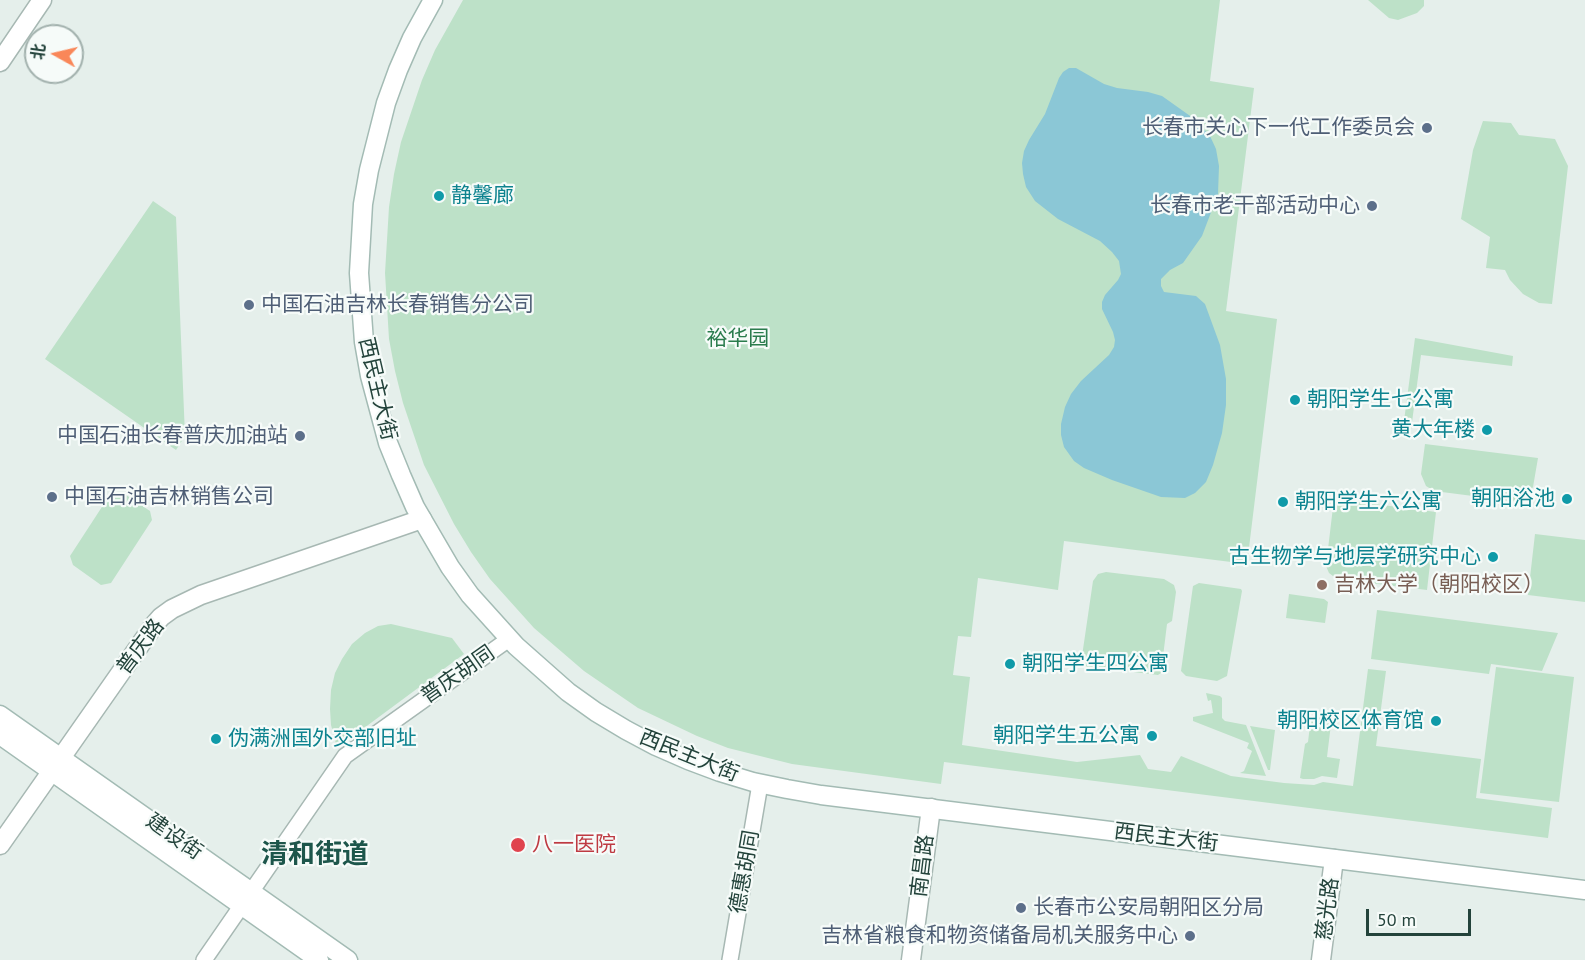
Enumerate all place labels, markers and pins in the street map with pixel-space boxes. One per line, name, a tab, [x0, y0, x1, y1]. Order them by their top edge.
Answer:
place label: 长春市关心下一代工作委员会	[1142, 115, 1415, 141]
marker: 长春市关心下一代工作委员会	[1420, 121, 1434, 135]
place label: 静馨廊	[451, 183, 514, 209]
marker: 静馨廊	[432, 189, 446, 203]
place label: 长春市老干部活动中心	[1150, 193, 1360, 219]
marker: 长春市老干部活动中心	[1365, 199, 1379, 213]
place label: 中国石油吉林长春销售分公司	[261, 292, 534, 318]
marker: 中国石油吉林长春销售分公司	[242, 298, 256, 312]
place label: 朝阳学生七公寓	[1307, 387, 1454, 413]
marker: 朝阳学生七公寓	[1288, 393, 1302, 407]
place label: 黄大年楼	[1391, 417, 1475, 443]
place label: 中国石油长春普庆加油站	[57, 423, 288, 449]
marker: 黄大年楼	[1480, 423, 1494, 437]
marker: 中国石油长春普庆加油站	[293, 429, 307, 443]
place label: 中国石油吉林销售公司	[64, 484, 274, 510]
place label: 朝阳浴池	[1471, 486, 1555, 512]
place label: 朝阳学生六公寓	[1295, 489, 1442, 515]
marker: 中国石油吉林销售公司	[45, 490, 59, 504]
marker: 朝阳浴池	[1560, 492, 1574, 506]
marker: 朝阳学生六公寓	[1276, 495, 1290, 509]
place label: 古生物学与地层学研究中心	[1229, 544, 1481, 570]
marker: 古生物学与地层学研究中心	[1486, 550, 1500, 564]
place label: 吉林大学（朝阳校区）	[1334, 572, 1544, 598]
marker: 吉林大学（朝阳校区）	[1315, 578, 1329, 592]
place label: 朝阳学生四公寓	[1022, 651, 1169, 677]
marker: 朝阳学生四公寓	[1003, 657, 1017, 671]
place label: 朝阳校区体育馆	[1277, 708, 1424, 734]
marker: 朝阳校区体育馆	[1429, 714, 1443, 728]
place label: 朝阳学生五公寓	[993, 723, 1140, 749]
place label: 伪满洲国外交部旧址	[228, 726, 417, 752]
marker: 朝阳学生五公寓	[1145, 729, 1159, 743]
marker: 伪满洲国外交部旧址	[209, 732, 223, 746]
place label: 八一医院	[532, 832, 616, 858]
marker: 八一医院	[509, 836, 527, 854]
place label: 长春市公安局朝阳区分局	[1033, 895, 1264, 921]
marker: 长春市公安局朝阳区分局	[1014, 901, 1028, 915]
place label: 吉林省粮食和物资储备局机关服务中心	[821, 923, 1178, 949]
marker: 吉林省粮食和物资储备局机关服务中心	[1183, 929, 1197, 943]

